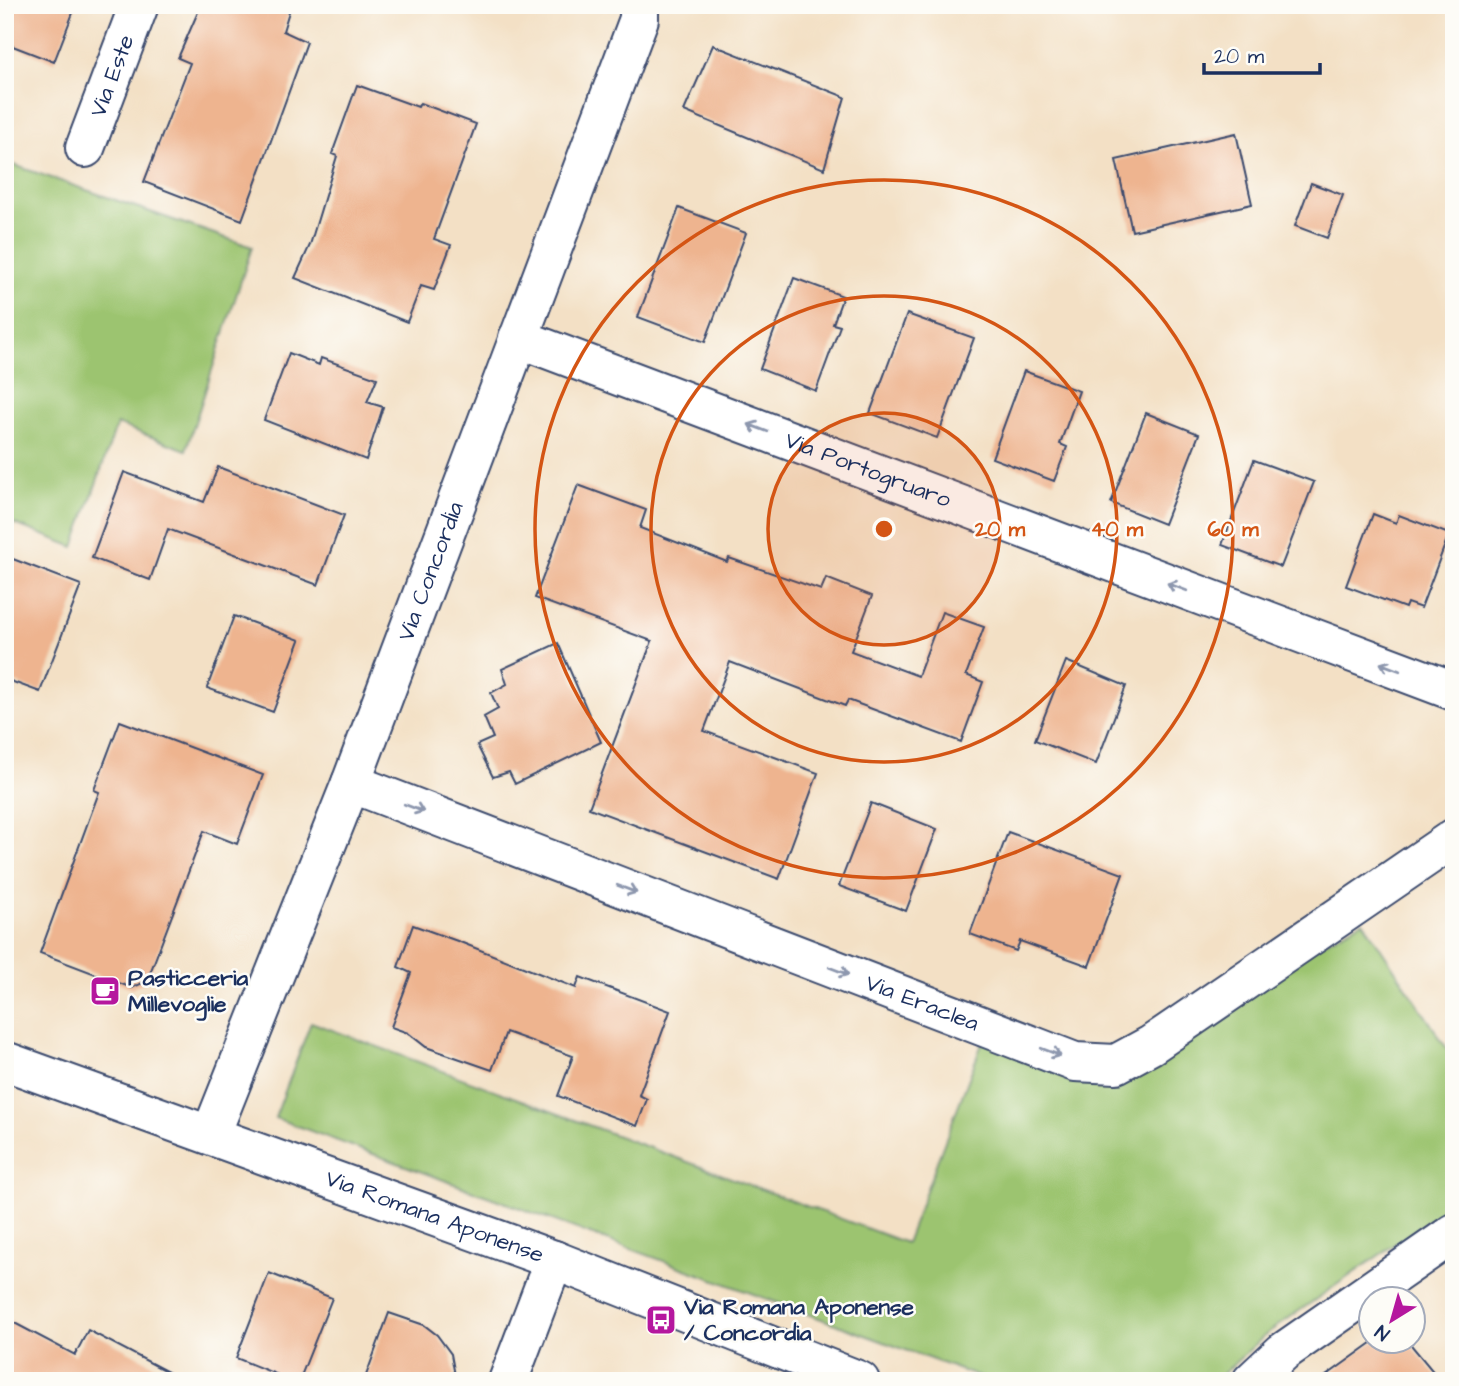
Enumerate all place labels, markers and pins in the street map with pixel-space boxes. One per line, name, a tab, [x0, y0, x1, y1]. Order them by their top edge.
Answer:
centre of rings	[872, 517, 896, 541]
place label: Pasticceria Millevoglie	[128, 962, 248, 1021]
cafe icon: Pasticceria Millevoglie	[88, 974, 122, 1008]
place label: Via Romana Aponense / Concordia	[683, 1291, 915, 1349]
bus stop icon: Via Romana Aponense / Concordia	[644, 1303, 678, 1337]

